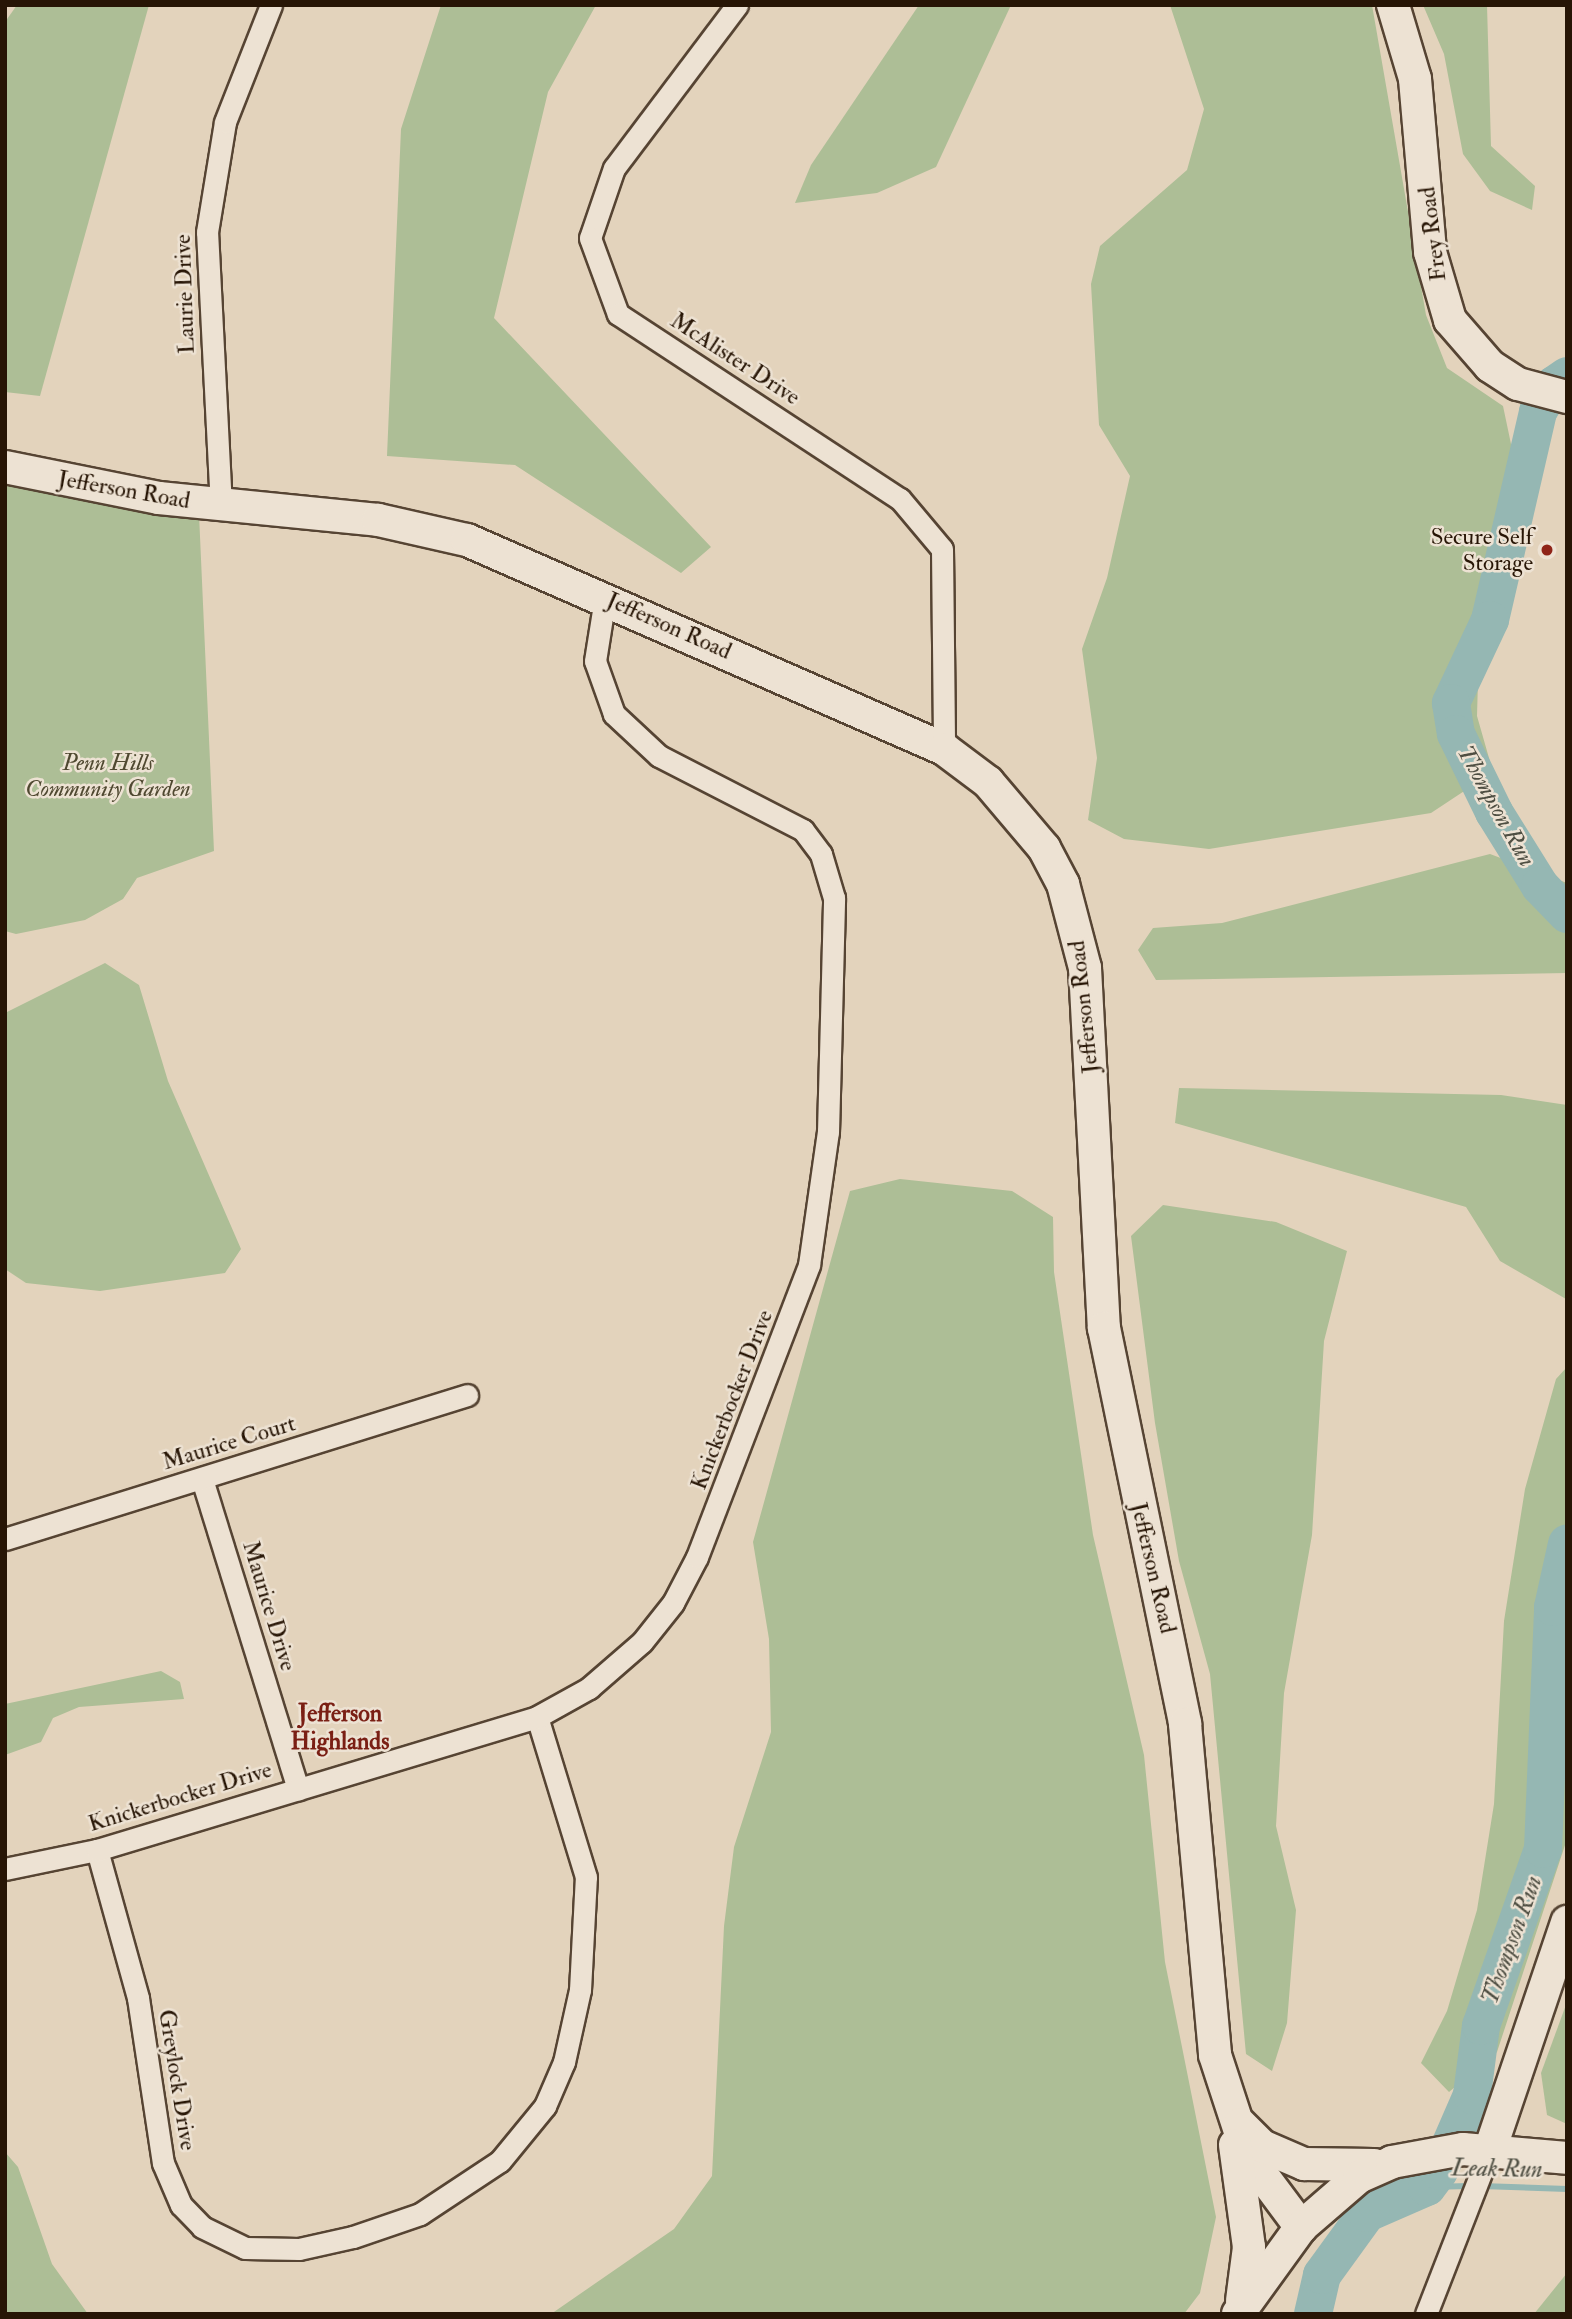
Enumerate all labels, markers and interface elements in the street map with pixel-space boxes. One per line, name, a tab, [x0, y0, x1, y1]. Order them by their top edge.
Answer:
street label: Frey Road	[1414, 185, 1452, 283]
street label: Laurie Drive	[169, 234, 201, 354]
street label: McAlister Drive	[665, 307, 805, 411]
street label: Jefferson Road	[56, 465, 192, 515]
place label: Secure Self Storage	[1431, 523, 1533, 577]
marker: Secure Self Storage	[1539, 542, 1555, 558]
street label: Jefferson Road	[602, 586, 736, 666]
water label: Thompson Run	[1451, 740, 1541, 872]
park label: Penn Hills Community Garden	[25, 749, 191, 803]
street label: Jefferson Road	[1063, 939, 1105, 1075]
street label: Knickerbocker Drive	[685, 1306, 779, 1494]
street label: Maurice Court	[159, 1410, 299, 1476]
street label: Jefferson Road	[1125, 1500, 1181, 1636]
street label: Maurice Drive	[236, 1538, 302, 1674]
district label: Jefferson Highlands	[291, 1700, 389, 1756]
street label: Knickerbocker Drive	[85, 1756, 275, 1838]
water label: Thompson Run	[1475, 1872, 1549, 2008]
street label: Greylock Drive	[152, 2008, 202, 2152]
water label: Leak Run	[1451, 2154, 1543, 2184]

